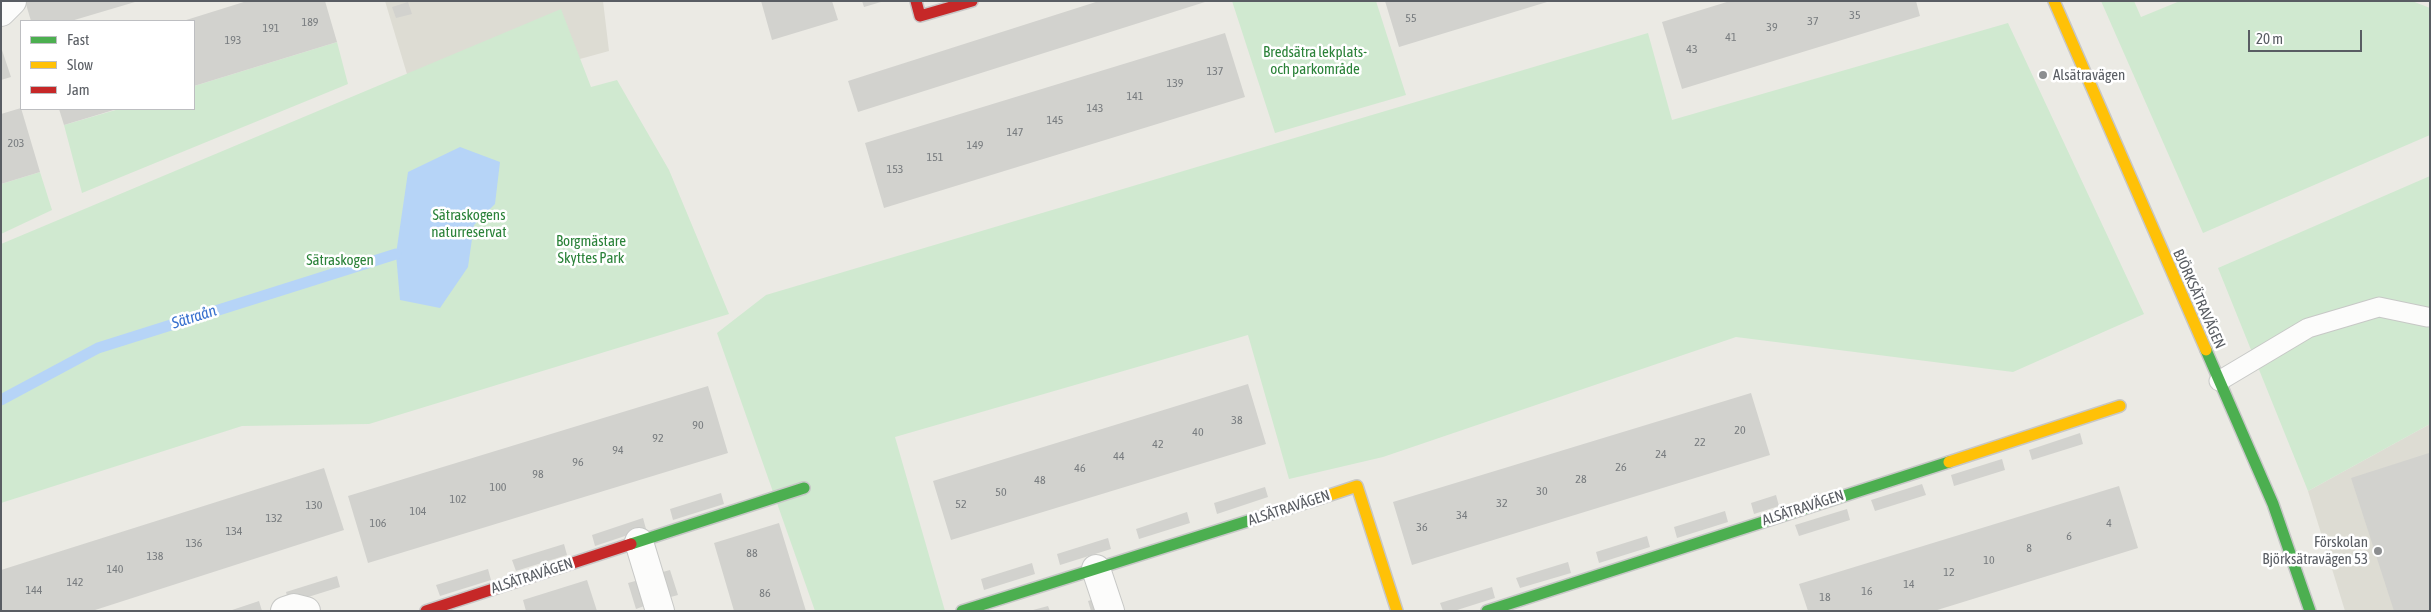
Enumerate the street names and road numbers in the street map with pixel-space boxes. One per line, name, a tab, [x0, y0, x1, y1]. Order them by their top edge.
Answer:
street label: BJÖRKSÄTRAVÄGEN	[2169, 246, 2229, 352]
street label: ALSÄTRAVÄGEN	[1246, 486, 1332, 530]
street label: ALSÄTRAVÄGEN	[1760, 486, 1846, 530]
street label: ALSÄTRAVÄGEN	[489, 554, 575, 598]

